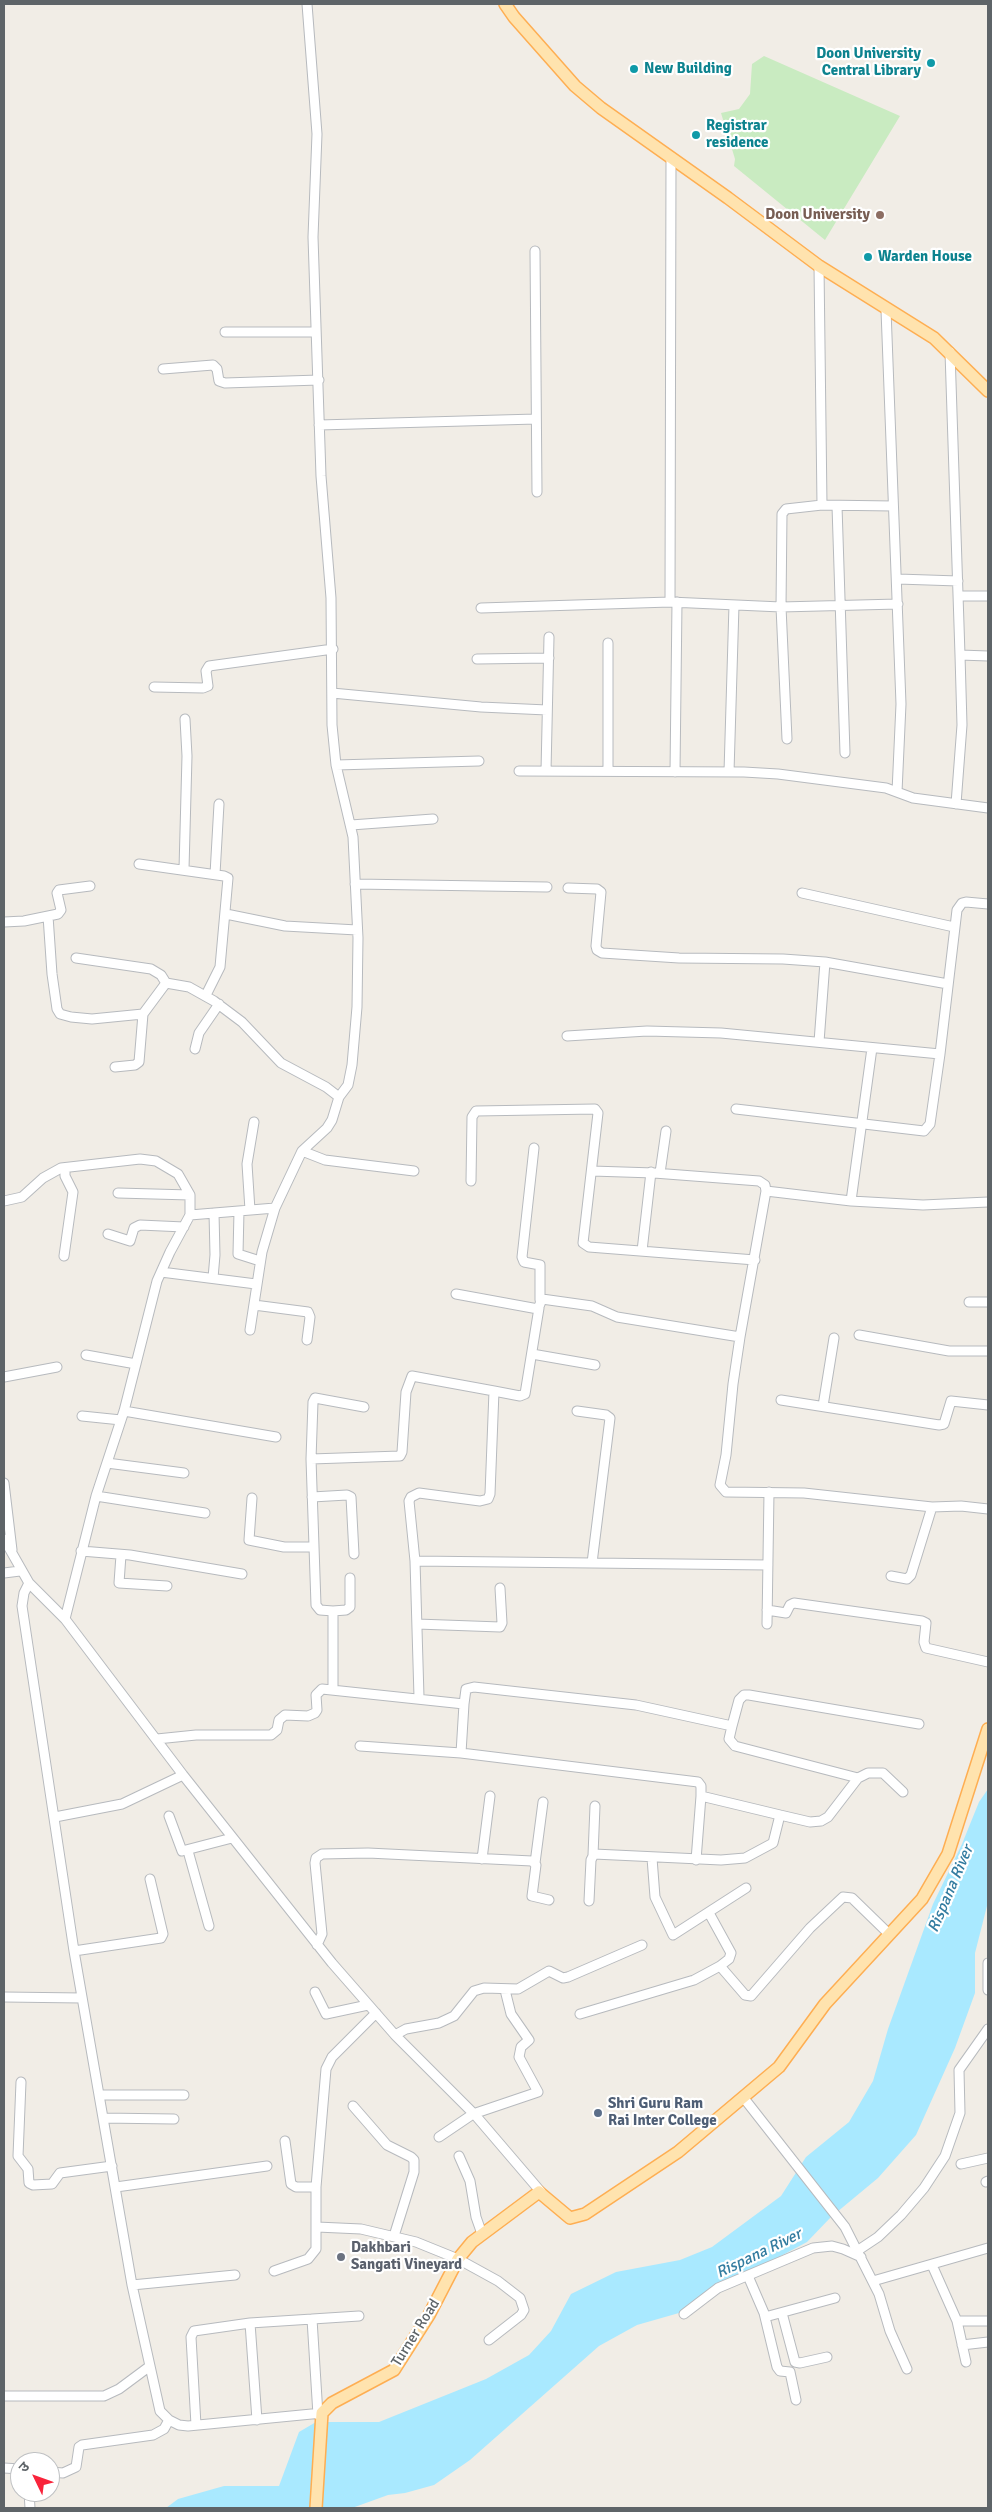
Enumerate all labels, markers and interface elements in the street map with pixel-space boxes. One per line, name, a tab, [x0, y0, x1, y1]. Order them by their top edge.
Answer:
place label: Doon University Central Library	[816, 45, 921, 80]
marker: Doon University Central Library	[925, 57, 937, 69]
place label: New Building	[644, 60, 732, 78]
marker: New Building	[628, 63, 640, 75]
place label: Registrar residence	[706, 117, 769, 152]
marker: Registrar residence	[690, 129, 702, 141]
place label: Doon University	[765, 206, 870, 224]
marker: Doon University	[874, 209, 886, 221]
place label: Warden House	[878, 248, 972, 266]
marker: Warden House	[862, 251, 874, 263]
water label: Rispana River	[924, 1843, 978, 1935]
place label: Shri Guru Ram Rai Inter College	[608, 2095, 717, 2130]
marker: Shri Guru Ram Rai Inter College	[592, 2107, 604, 2119]
water label: Rispana River	[713, 2225, 805, 2283]
place label: Dakhbari Sangati Vineyard	[351, 2239, 462, 2274]
marker: Dakhbari Sangati Vineyard	[335, 2251, 347, 2263]
street label: Turner Road	[388, 2296, 444, 2370]
north arrow	[10, 2452, 60, 2502]
text: उ	[15, 2459, 33, 2476]

